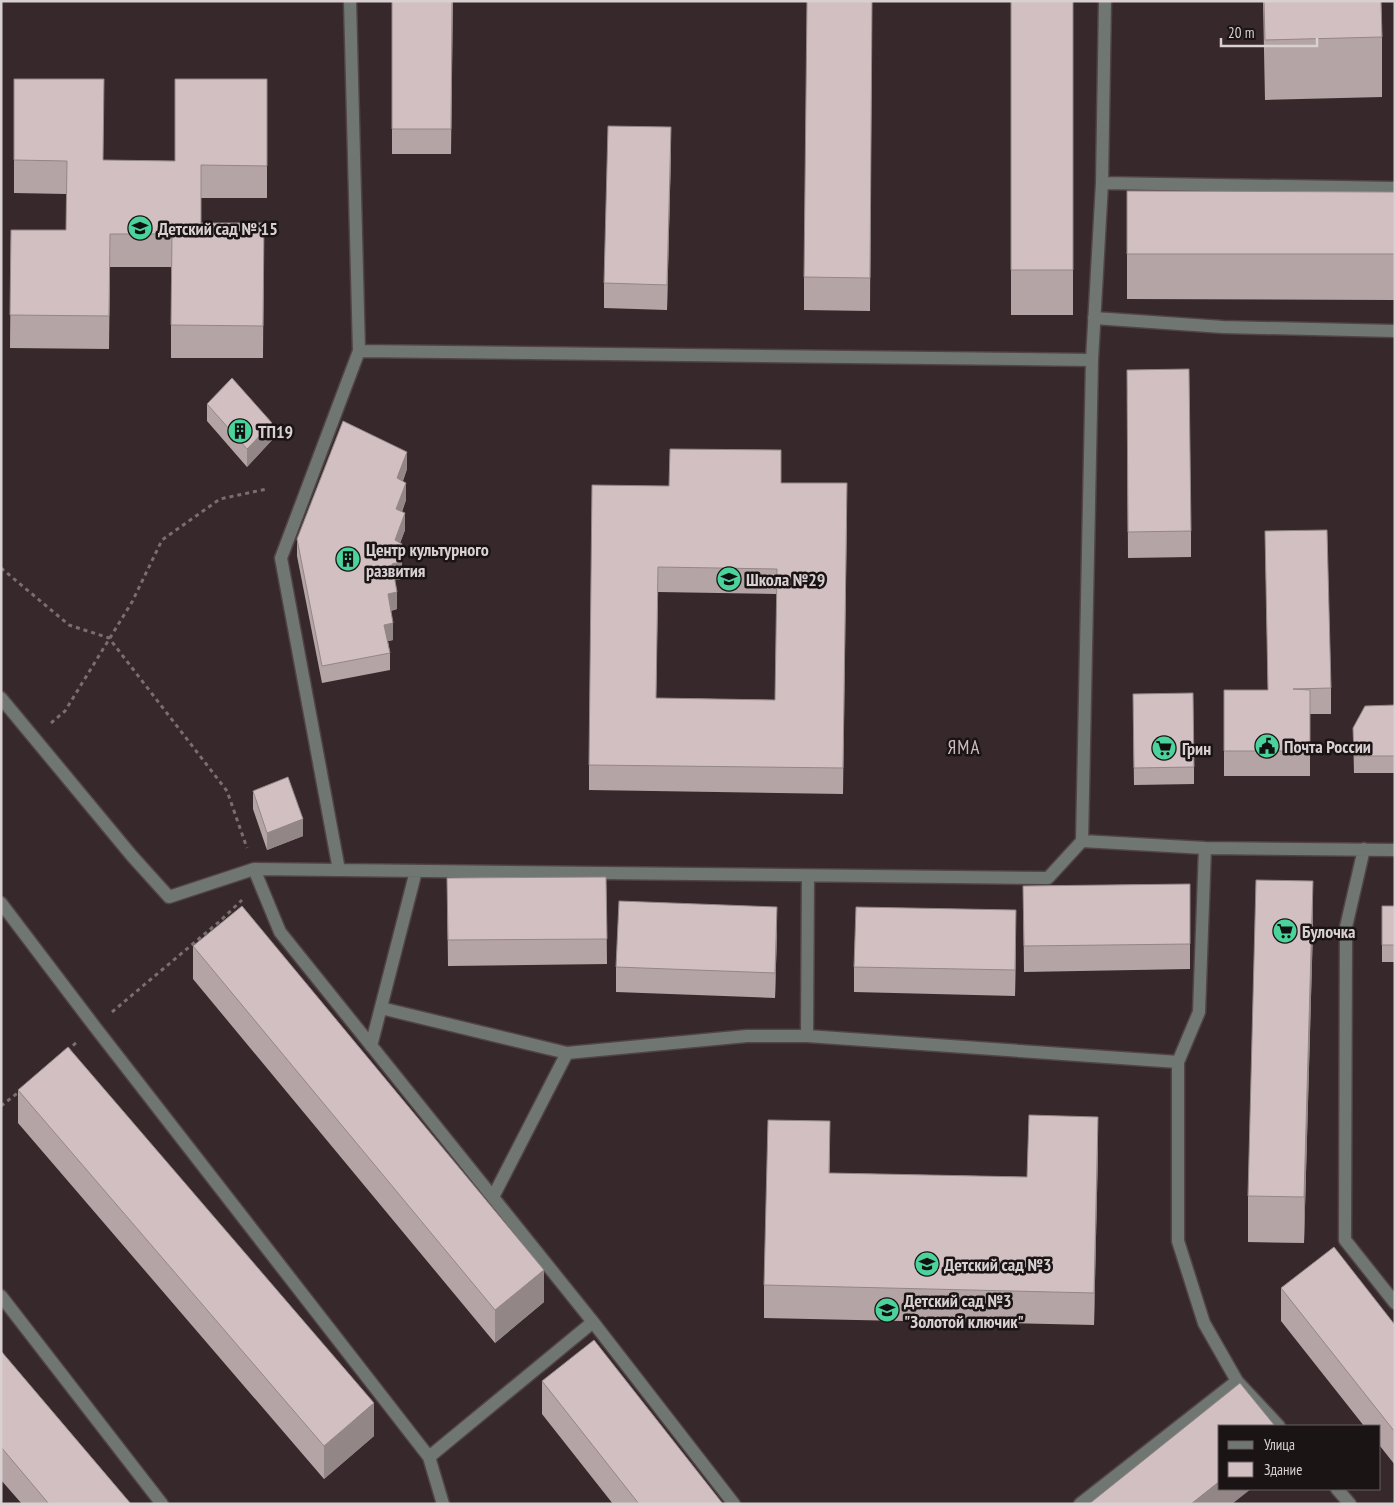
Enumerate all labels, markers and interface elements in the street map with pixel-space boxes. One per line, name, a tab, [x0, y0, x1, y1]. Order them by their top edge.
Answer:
scale bar	[1221, 15, 1317, 47]
text: 20 m	[1228, 23, 1254, 42]
school or university icon: Детский сад № 15	[127, 215, 153, 241]
place label: Детский сад № 15	[158, 217, 278, 240]
building icon: ТП19	[227, 418, 253, 444]
place label: ТП19	[258, 420, 293, 443]
place label: Центр культурного развития	[366, 538, 489, 582]
building icon: Центр культурного развития	[335, 546, 361, 572]
school or university icon: Школа №29	[716, 566, 742, 592]
place label: Школа №29	[746, 568, 825, 591]
public building icon: Почта России	[1254, 733, 1280, 759]
district label: ЯМА	[948, 735, 980, 759]
supermarket icon: Грин	[1151, 735, 1177, 761]
place label: Почта России	[1284, 735, 1371, 758]
place label: Грин	[1182, 737, 1211, 760]
supermarket icon: Булочка	[1272, 918, 1298, 944]
place label: Булочка	[1302, 920, 1356, 943]
school or university icon: Детский сад №3	[914, 1251, 940, 1277]
place label: Детский сад №3	[944, 1253, 1052, 1276]
place label: Детский сад №3 "Золотой ключик"	[904, 1289, 1024, 1333]
school or university icon: Детский сад №3 "Золотой ключик"	[874, 1297, 900, 1323]
legend	[1218, 1425, 1381, 1490]
text: Улица	[1264, 1435, 1295, 1454]
text: Здание	[1264, 1460, 1302, 1479]

